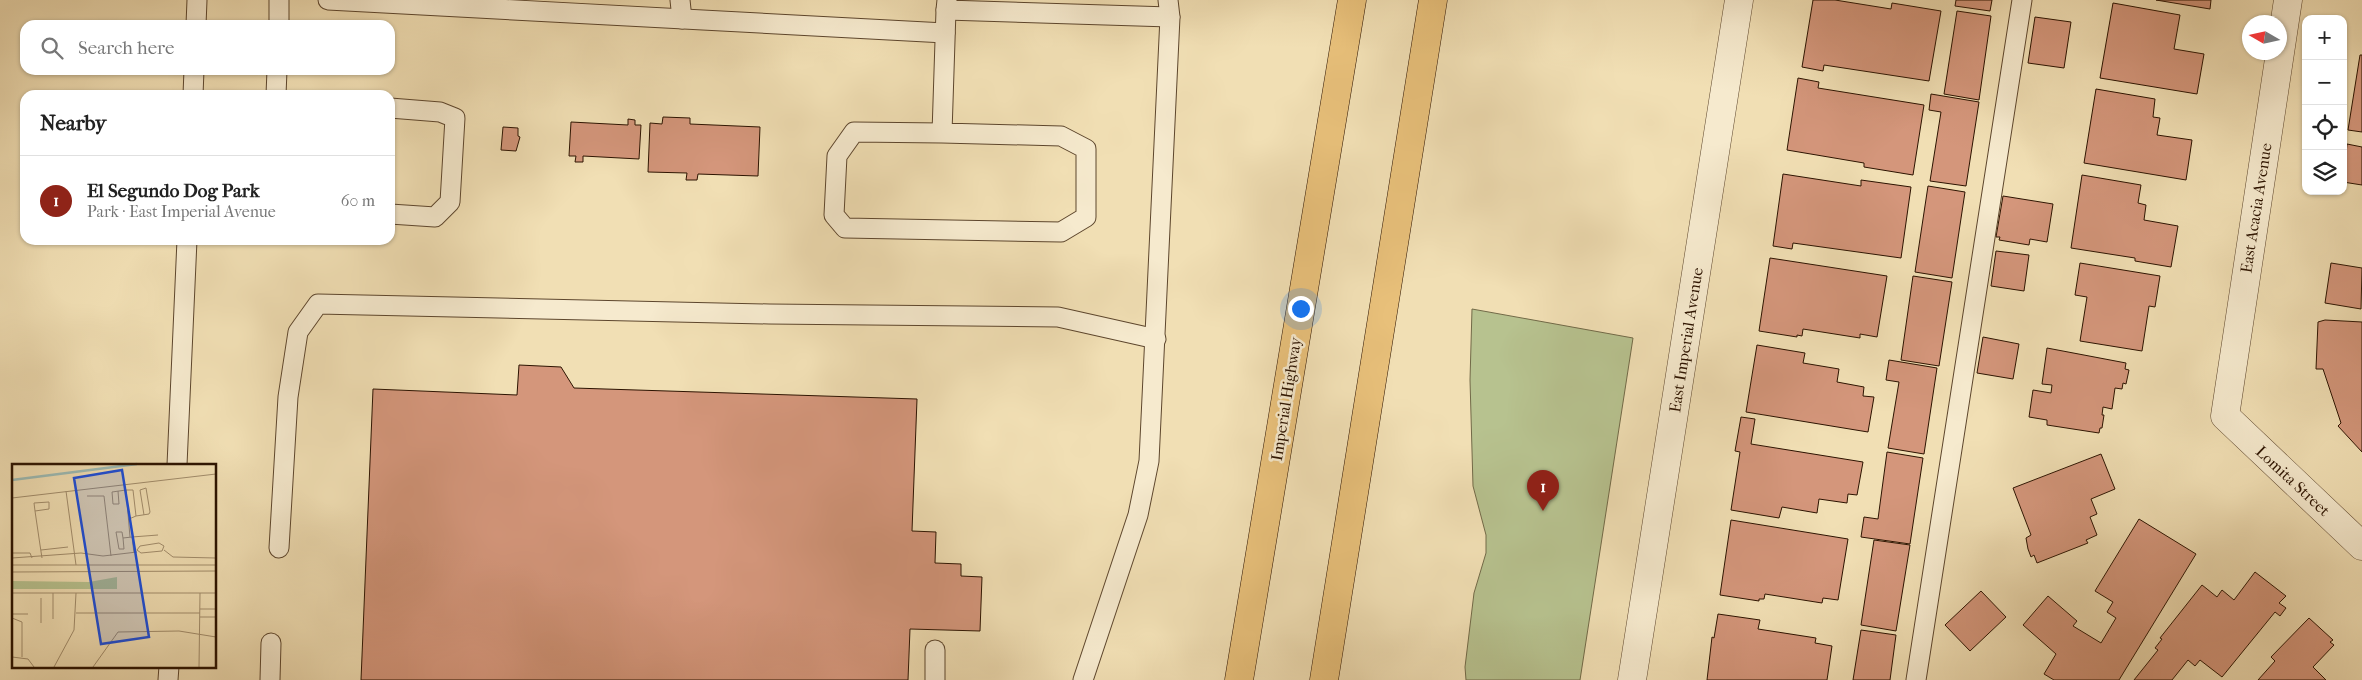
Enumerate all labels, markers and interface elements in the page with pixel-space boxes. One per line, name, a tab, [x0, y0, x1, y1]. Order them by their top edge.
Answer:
north arrow	[2242, 15, 2287, 60]
map controls	[2302, 15, 2347, 195]
button: +	[2302, 15, 2347, 60]
search box	[20, 20, 395, 75]
icon: search	[38, 34, 66, 62]
text: Search here	[78, 37, 174, 59]
button: −	[2302, 60, 2347, 105]
button: locate	[2302, 105, 2347, 150]
text: Nearby	[40, 111, 106, 135]
street label: East Acacia Avenue	[2236, 142, 2276, 274]
button: layers	[2302, 150, 2347, 195]
text: El Segundo Dog Park	[87, 180, 260, 202]
text: 1	[53, 191, 59, 210]
text: 60 m	[341, 191, 375, 210]
text: Park · East Imperial Avenue	[87, 202, 276, 221]
street label: East Imperial Avenue	[1665, 266, 1707, 414]
your location	[1288, 296, 1314, 322]
street label: Imperial Highway	[1267, 335, 1305, 462]
street label: Lomita Street	[2252, 442, 2334, 520]
inset map	[12, 464, 216, 668]
pin: 1	[1527, 470, 1559, 511]

